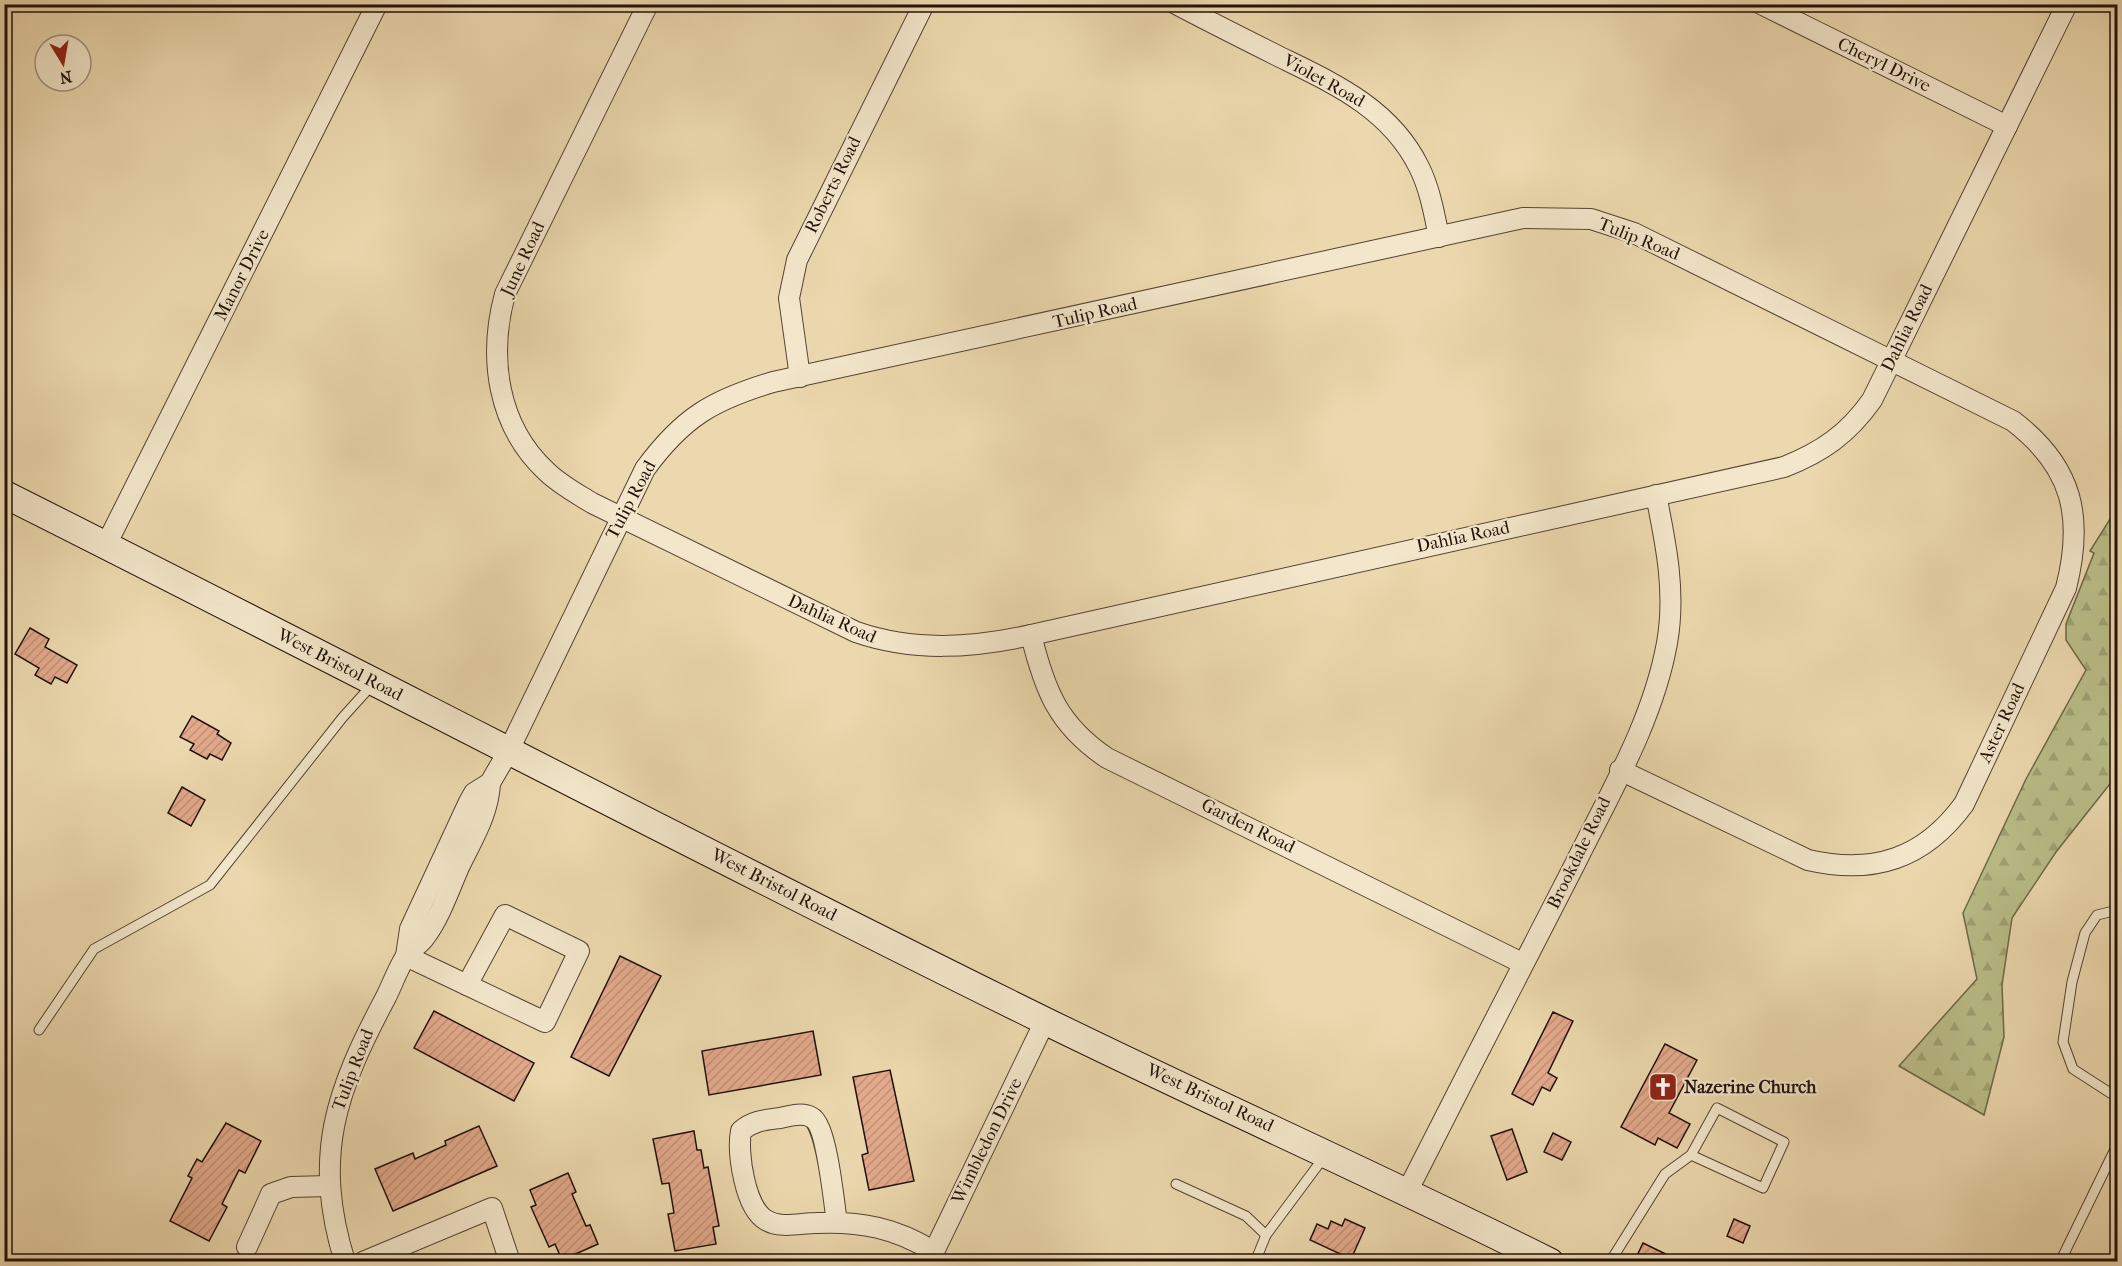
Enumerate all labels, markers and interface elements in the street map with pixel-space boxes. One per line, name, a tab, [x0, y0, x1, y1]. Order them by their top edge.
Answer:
north arrow	[33, 33, 93, 93]
street label: Cheryl Drive	[1834, 33, 1934, 97]
street label: Violet Road	[1279, 50, 1369, 112]
text: N	[57, 67, 74, 88]
street label: Roberts Road	[801, 133, 866, 237]
street label: Tulip Road	[1595, 213, 1683, 265]
street label: June Road	[496, 218, 549, 301]
street label: Manor Drive	[210, 226, 274, 324]
street label: Dahlia Road	[1877, 281, 1937, 375]
street label: Tulip Road	[1051, 293, 1139, 333]
street label: Tulip Road	[602, 457, 661, 543]
street label: Dahlia Road	[1414, 517, 1512, 557]
street label: Dahlia Road	[784, 590, 880, 648]
street label: West Bristol Road	[273, 624, 406, 706]
street label: Aster Road	[1974, 680, 2030, 767]
street label: Brookdale Road	[1543, 793, 1615, 913]
street label: Garden Road	[1198, 794, 1298, 858]
street label: West Bristol Road	[707, 844, 840, 926]
street label: Tulip Road	[328, 1026, 378, 1114]
street label: West Bristol Road	[1142, 1059, 1277, 1137]
church icon: Nazerine Church	[1647, 1071, 1679, 1103]
street label: Wimbledon Drive	[947, 1074, 1027, 1208]
place label: Nazerine Church	[1684, 1077, 1817, 1098]

